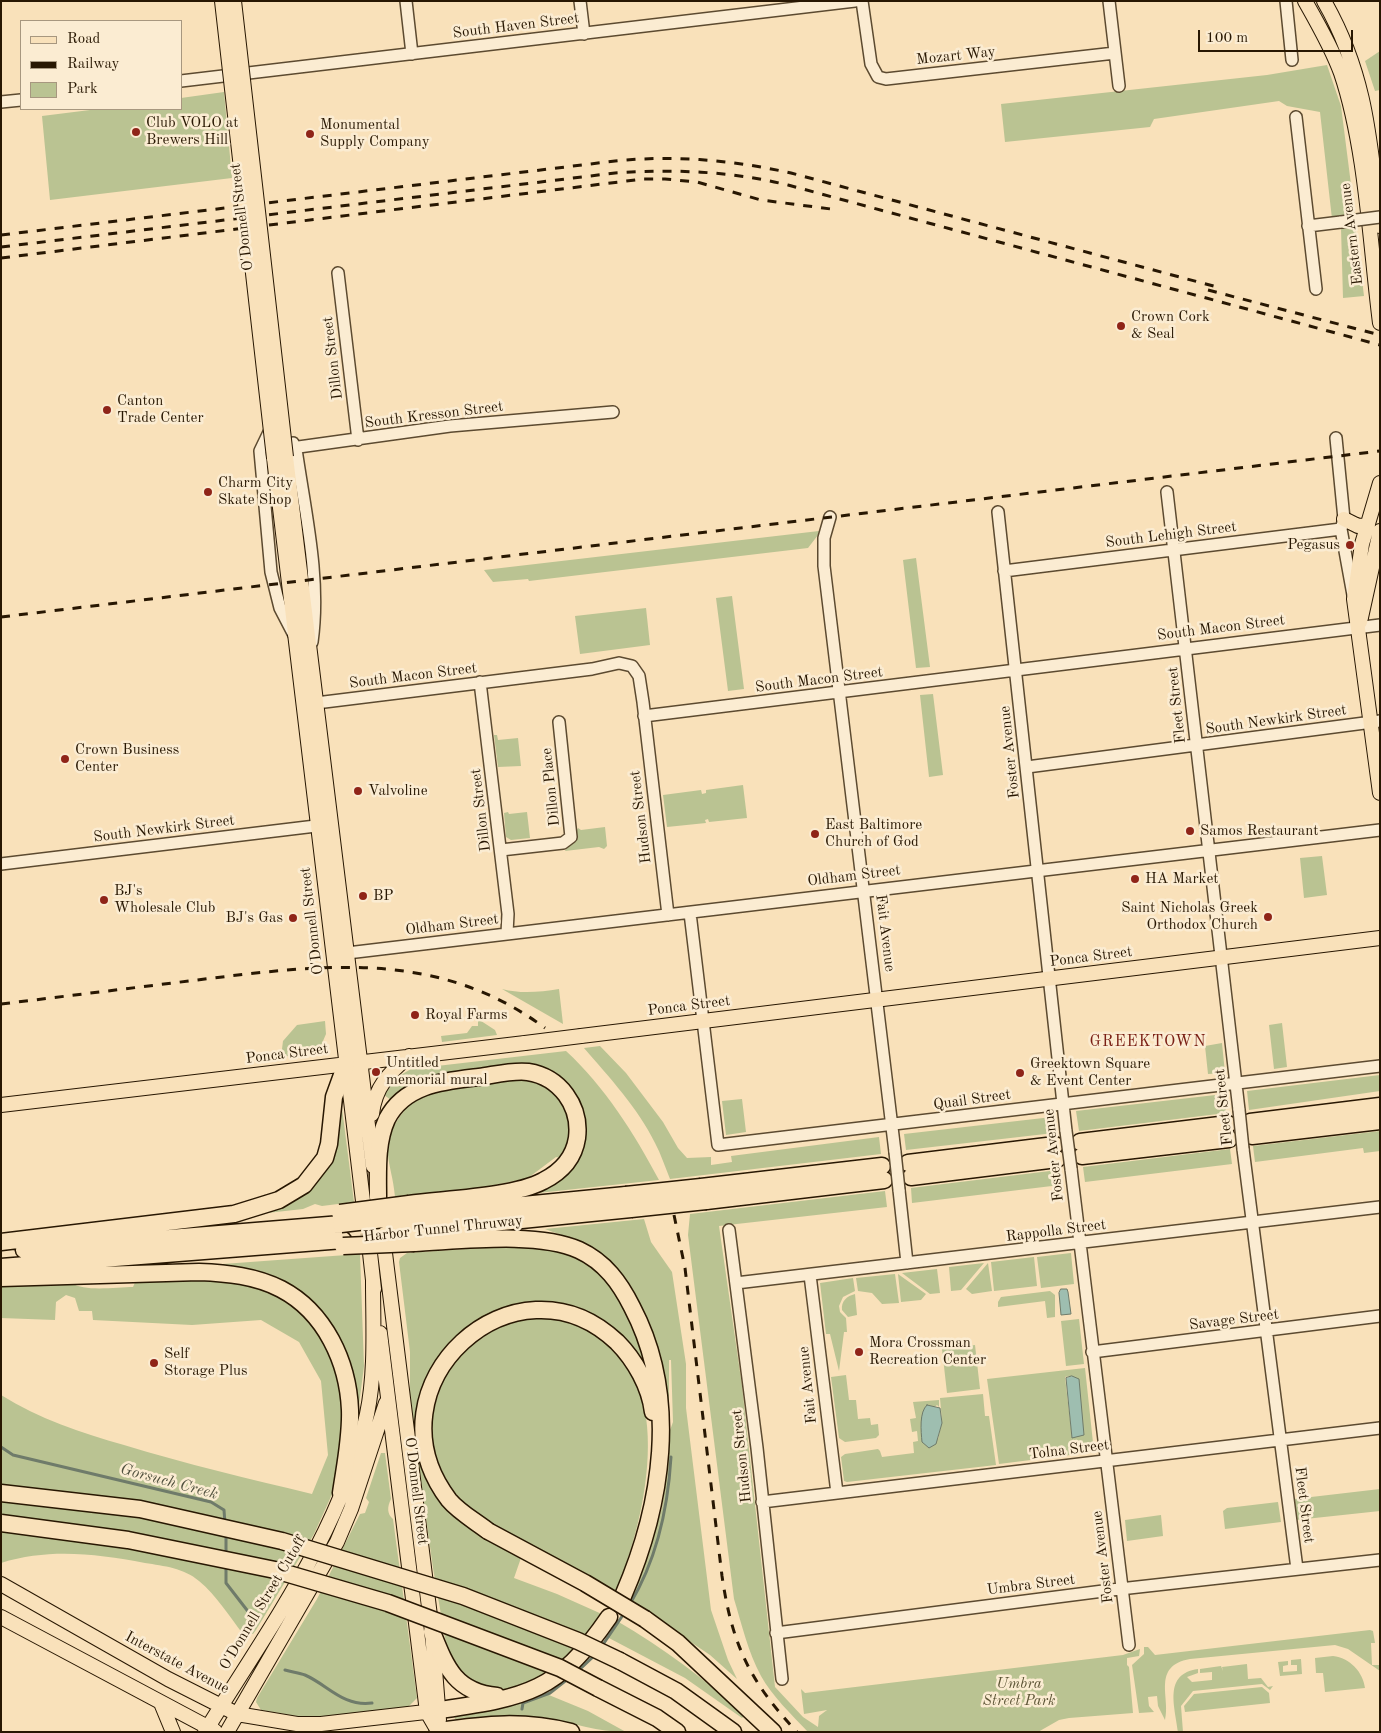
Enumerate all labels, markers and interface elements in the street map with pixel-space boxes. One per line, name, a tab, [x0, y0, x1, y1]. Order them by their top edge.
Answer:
street label: South Haven Street	[452, 9, 580, 43]
legend	[20, 20, 182, 110]
scale bar	[1201, 20, 1356, 52]
text: 100 m	[1206, 31, 1248, 46]
text: Road	[67, 32, 100, 47]
street label: Mozart Way	[915, 43, 997, 69]
text: Railway	[67, 57, 120, 72]
text: Park	[67, 82, 98, 97]
place label: Club VOLO at Brewers Hill	[146, 114, 239, 149]
place label: Monumental Supply Company	[320, 116, 430, 151]
marker: Club VOLO at Brewers Hill	[130, 126, 142, 138]
marker: Monumental Supply Company	[304, 128, 316, 140]
street label: O'Donnell Street	[226, 162, 258, 272]
street label: Eastern Avenue	[1337, 182, 1367, 286]
place label: Crown Cork & Seal	[1131, 308, 1210, 343]
street label: Dillon Street	[319, 316, 347, 400]
marker: Crown Cork & Seal	[1115, 320, 1127, 332]
place label: Canton Trade Center	[117, 392, 204, 427]
street label: South Kresson Street	[364, 398, 504, 432]
marker: Canton Trade Center	[101, 404, 113, 416]
place label: Charm City Skate Shop	[218, 474, 293, 509]
marker: Charm City Skate Shop	[202, 486, 214, 498]
street label: South Lehigh Street	[1105, 518, 1237, 552]
place label: Pegasus	[1287, 536, 1340, 554]
marker: Pegasus	[1344, 539, 1356, 551]
street label: South Macon Street	[1156, 611, 1286, 645]
street label: South Macon Street	[348, 659, 478, 693]
street label: South Macon Street	[754, 663, 884, 697]
street label: Fleet Street	[1164, 666, 1190, 744]
street label: South Newkirk Street	[1204, 701, 1348, 739]
street label: Foster Avenue	[996, 705, 1024, 799]
place label: Crown Business Center	[75, 741, 179, 776]
street label: Dillon Place	[538, 747, 564, 827]
marker: Crown Business Center	[59, 753, 71, 765]
street label: Dillon Street	[467, 768, 495, 852]
street label: Hudson Street	[626, 769, 656, 865]
place label: Valvoline	[368, 782, 428, 800]
marker: Valvoline	[352, 785, 364, 797]
street label: South Newkirk Street	[92, 811, 236, 847]
place label: East Baltimore Church of God	[825, 816, 922, 851]
place label: Samos Restaurant	[1200, 822, 1318, 840]
marker: Samos Restaurant	[1184, 825, 1196, 837]
marker: East Baltimore Church of God	[809, 828, 821, 840]
street label: Oldham Street	[806, 861, 902, 891]
street label: O'Donnell Street	[296, 866, 328, 976]
place label: HA Market	[1145, 870, 1219, 888]
marker: HA Market	[1129, 873, 1141, 885]
place label: BJ's Wholesale Club	[114, 882, 215, 917]
place label: BP	[373, 887, 394, 905]
marker: BP	[357, 890, 369, 902]
street label: Fait Avenue	[871, 893, 899, 973]
marker: BJ's Wholesale Club	[98, 894, 110, 906]
place label: Saint Nicholas Greek Orthodox Church	[1121, 899, 1258, 934]
place label: BJ's Gas	[226, 909, 283, 927]
street label: Oldham Street	[404, 910, 500, 940]
marker: Saint Nicholas Greek Orthodox Church	[1262, 911, 1274, 923]
marker: BJ's Gas	[287, 912, 299, 924]
street label: Ponca Street	[1049, 943, 1133, 971]
street label: Ponca Street	[647, 992, 731, 1020]
place label: Royal Farms	[425, 1006, 507, 1024]
marker: Royal Farms	[409, 1009, 421, 1021]
district label: GREEKTOWN	[1088, 1032, 1208, 1052]
street label: Ponca Street	[245, 1040, 329, 1068]
place label: Untitled memorial mural	[386, 1054, 488, 1089]
place label: Greektown Square & Event Center	[1030, 1055, 1150, 1090]
marker: Untitled memorial mural	[370, 1066, 382, 1078]
marker: Greektown Square & Event Center	[1014, 1067, 1026, 1079]
street label: Fleet Street	[1211, 1068, 1237, 1146]
street label: Quail Street	[932, 1086, 1012, 1114]
street label: Foster Avenue	[1040, 1108, 1068, 1202]
street label: Harbor Tunnel Thruway	[362, 1212, 524, 1246]
street label: Rappolla Street	[1005, 1216, 1107, 1246]
street label: Savage Street	[1188, 1306, 1280, 1334]
place label: Mora Crossman Recreation Center	[869, 1334, 986, 1369]
place label: Self Storage Plus	[164, 1345, 248, 1380]
street label: Fait Avenue	[795, 1345, 821, 1425]
marker: Mora Crossman Recreation Center	[853, 1346, 865, 1358]
marker: Self Storage Plus	[148, 1357, 160, 1369]
street label: Hudson Street	[728, 1408, 756, 1504]
street label: O'Donnell Street	[400, 1436, 432, 1546]
street label: Tolna Street	[1028, 1436, 1110, 1464]
water label: Gorsuch Creek	[118, 1460, 220, 1504]
street label: Fleet Street	[1290, 1466, 1318, 1544]
street label: Foster Avenue	[1088, 1510, 1118, 1604]
street label: O'Donnell Street Cutoff	[216, 1533, 310, 1673]
street label: Umbra Street	[986, 1571, 1076, 1599]
street label: Interstate Avenue	[122, 1628, 232, 1698]
park label: Umbra Street Park	[983, 1675, 1055, 1710]

